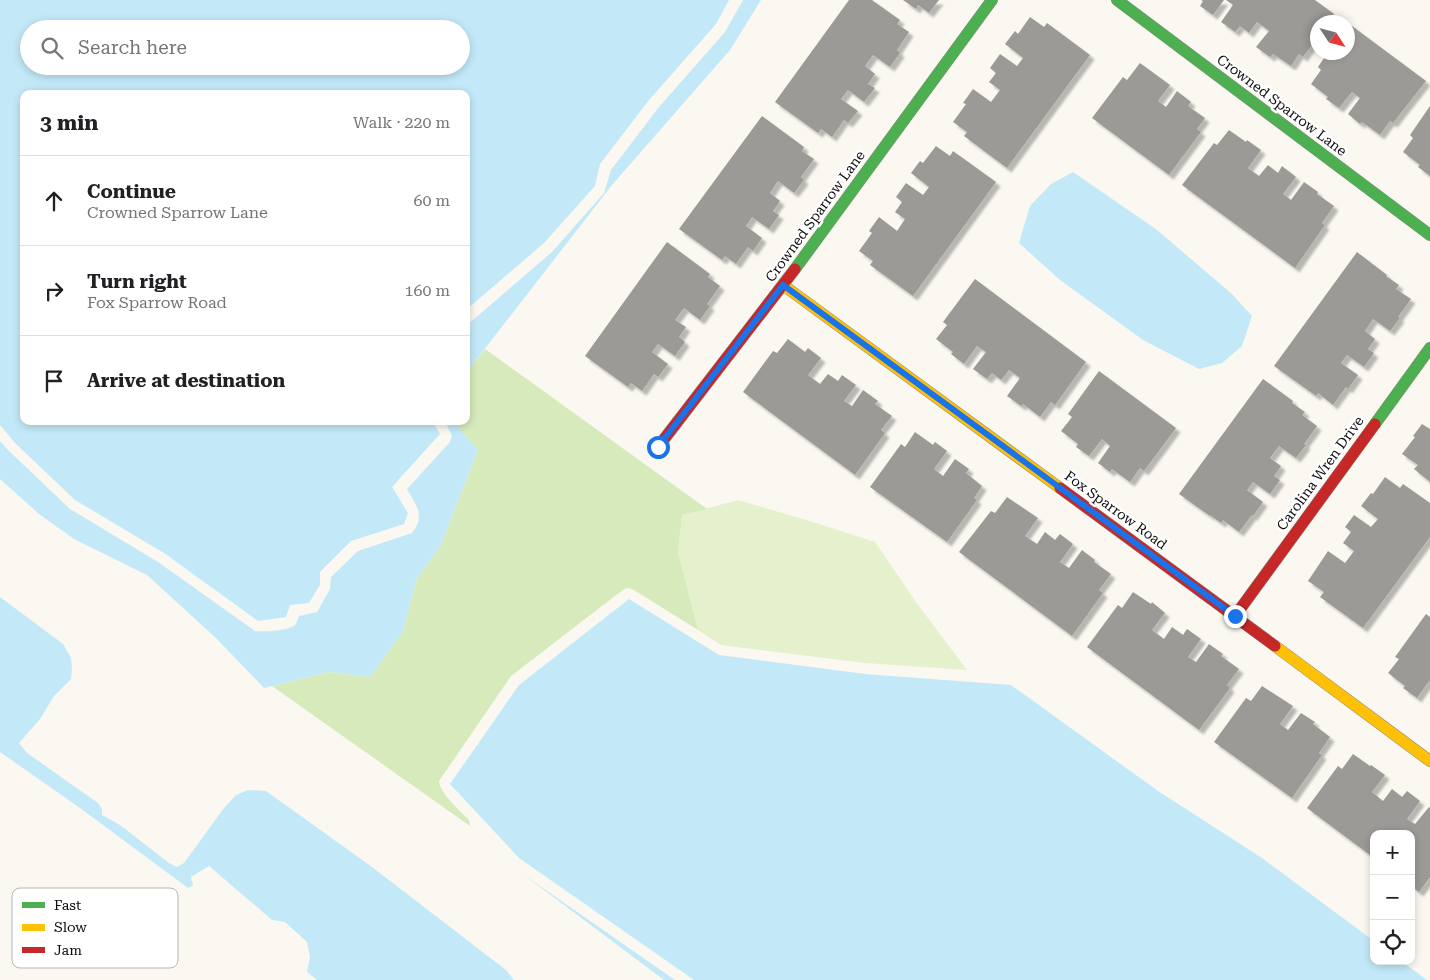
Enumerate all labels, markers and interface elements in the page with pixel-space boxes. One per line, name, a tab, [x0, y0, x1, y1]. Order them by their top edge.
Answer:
north arrow	[1310, 15, 1355, 60]
search box	[20, 20, 470, 75]
icon: search	[38, 34, 66, 62]
text: Search here	[78, 36, 187, 59]
street label: Crowned Sparrow Lane	[1214, 51, 1350, 159]
text: 3 min	[40, 111, 98, 135]
text: Walk · 220 m	[353, 113, 450, 132]
street label: Crowned Sparrow Lane	[762, 147, 868, 285]
text: Continue	[87, 180, 176, 203]
icon: ahead	[40, 187, 68, 215]
text: 60 m	[413, 191, 450, 210]
text: Crowned Sparrow Lane	[87, 203, 268, 222]
text: Turn right	[87, 270, 187, 293]
icon: right	[40, 277, 68, 305]
text: 160 m	[404, 281, 450, 300]
text: Fox Sparrow Road	[87, 293, 227, 312]
icon: arrive	[40, 367, 68, 395]
text: Arrive at destination	[87, 369, 285, 392]
street label: Carolina Wren Drive	[1273, 413, 1367, 533]
route start	[647, 436, 670, 459]
street label: Fox Sparrow Road	[1062, 468, 1170, 552]
route end	[1224, 605, 1247, 628]
map controls	[1370, 830, 1415, 965]
button: +	[1370, 830, 1415, 875]
button: −	[1370, 875, 1415, 920]
legend	[12, 888, 178, 968]
text: Fast	[54, 897, 81, 913]
text: Slow	[54, 919, 87, 935]
button: locate	[1370, 920, 1415, 965]
text: Jam	[54, 942, 82, 958]

